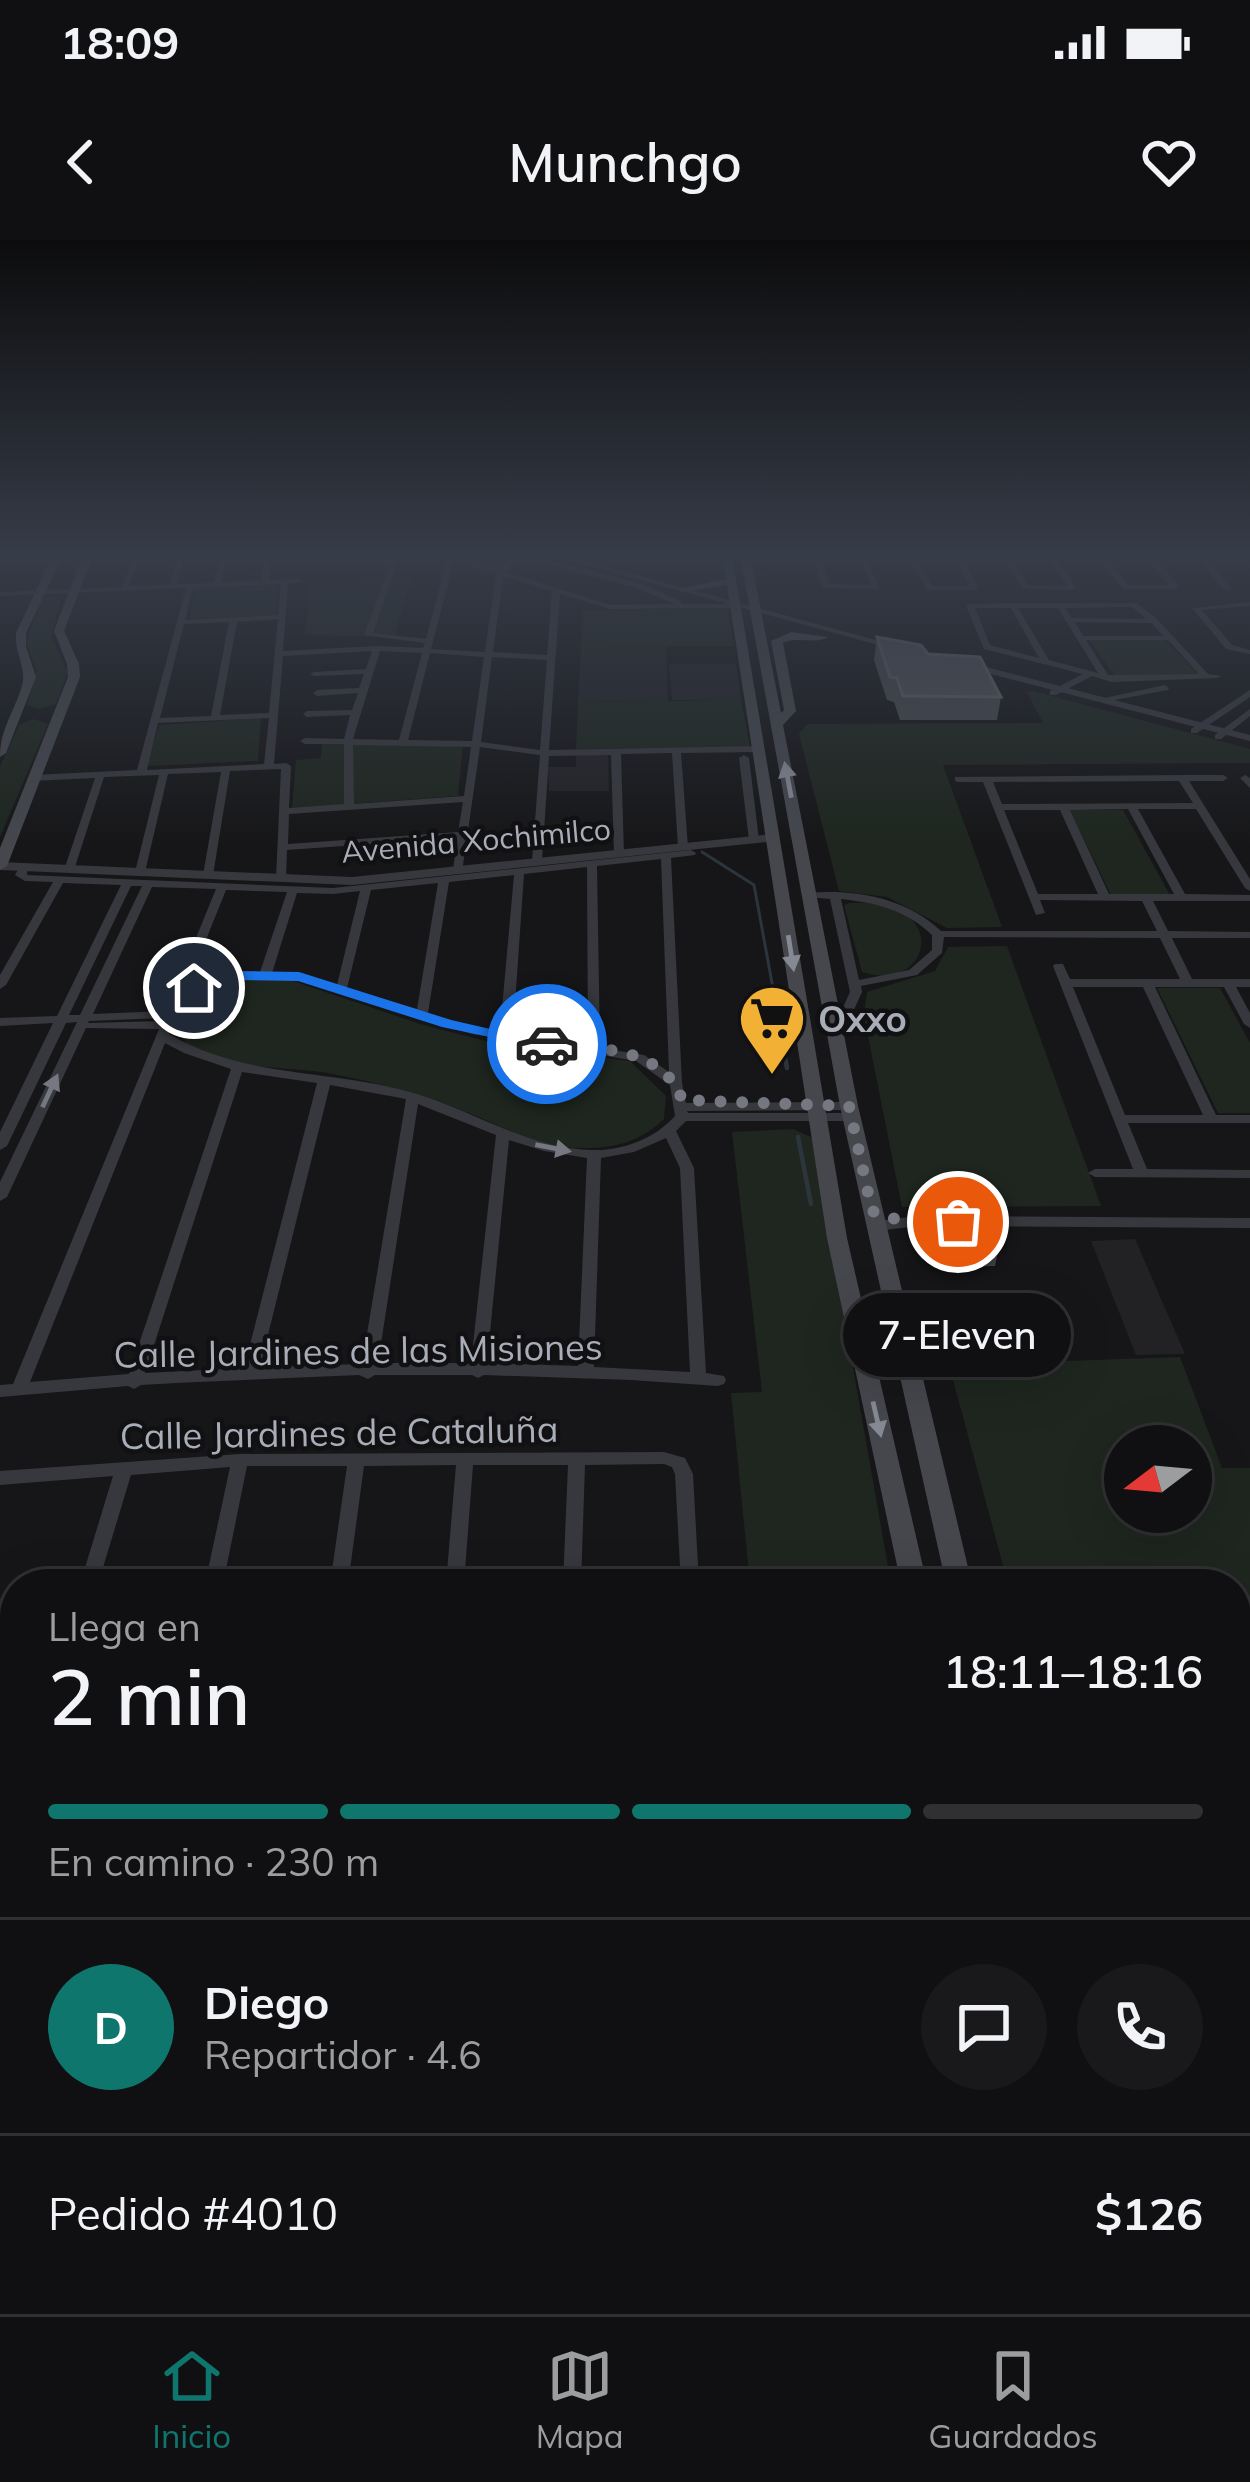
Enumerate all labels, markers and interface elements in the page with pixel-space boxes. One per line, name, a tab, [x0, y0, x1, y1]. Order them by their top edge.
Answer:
text: 18:09	[60, 14, 179, 70]
text: Munchgo	[508, 128, 742, 196]
icon: back	[48, 129, 114, 195]
icon: heart	[1136, 129, 1202, 195]
one-way arrow	[778, 761, 797, 798]
street label: Avenida Xochimilco	[340, 809, 612, 871]
one-way arrow	[782, 935, 801, 972]
pin	[143, 937, 245, 1039]
icon: home	[161, 955, 227, 1021]
supermarket icon: Oxxo	[737, 983, 807, 1077]
courier	[487, 984, 607, 1104]
place label: Oxxo	[818, 996, 907, 1041]
icon: car	[514, 1011, 580, 1077]
one-way arrow	[40, 1073, 60, 1108]
one-way arrow	[534, 1139, 572, 1158]
pin	[907, 1171, 1009, 1273]
icon: bag	[925, 1189, 991, 1255]
callout: 7-Eleven	[844, 1294, 1072, 1378]
text: 7-Eleven	[877, 1310, 1037, 1359]
street label: Calle Jardines de las Misiones	[113, 1323, 603, 1377]
one-way arrow	[868, 1401, 887, 1438]
street label: Calle Jardines de Cataluña	[119, 1406, 559, 1458]
north arrow	[1104, 1425, 1212, 1533]
map controls	[1104, 1425, 1212, 1533]
text: Llega en	[48, 1602, 201, 1651]
text: 18:11–18:16	[943, 1643, 1203, 1699]
text: 2 min	[48, 1647, 251, 1745]
text: En camino · 230 m	[48, 1837, 379, 1886]
button: chat	[921, 1964, 1047, 2090]
button: phone	[1077, 1964, 1203, 2090]
text: Diego	[204, 1974, 329, 2030]
text: D	[94, 1999, 128, 2055]
text: Repartidor · 4.6	[204, 2030, 482, 2079]
text: Pedido #4010	[48, 2185, 338, 2241]
text: $126	[1095, 2185, 1203, 2241]
tab: Inicio	[152, 2343, 231, 2456]
tab: Mapa	[536, 2343, 624, 2456]
tab: Guardados	[928, 2343, 1098, 2456]

